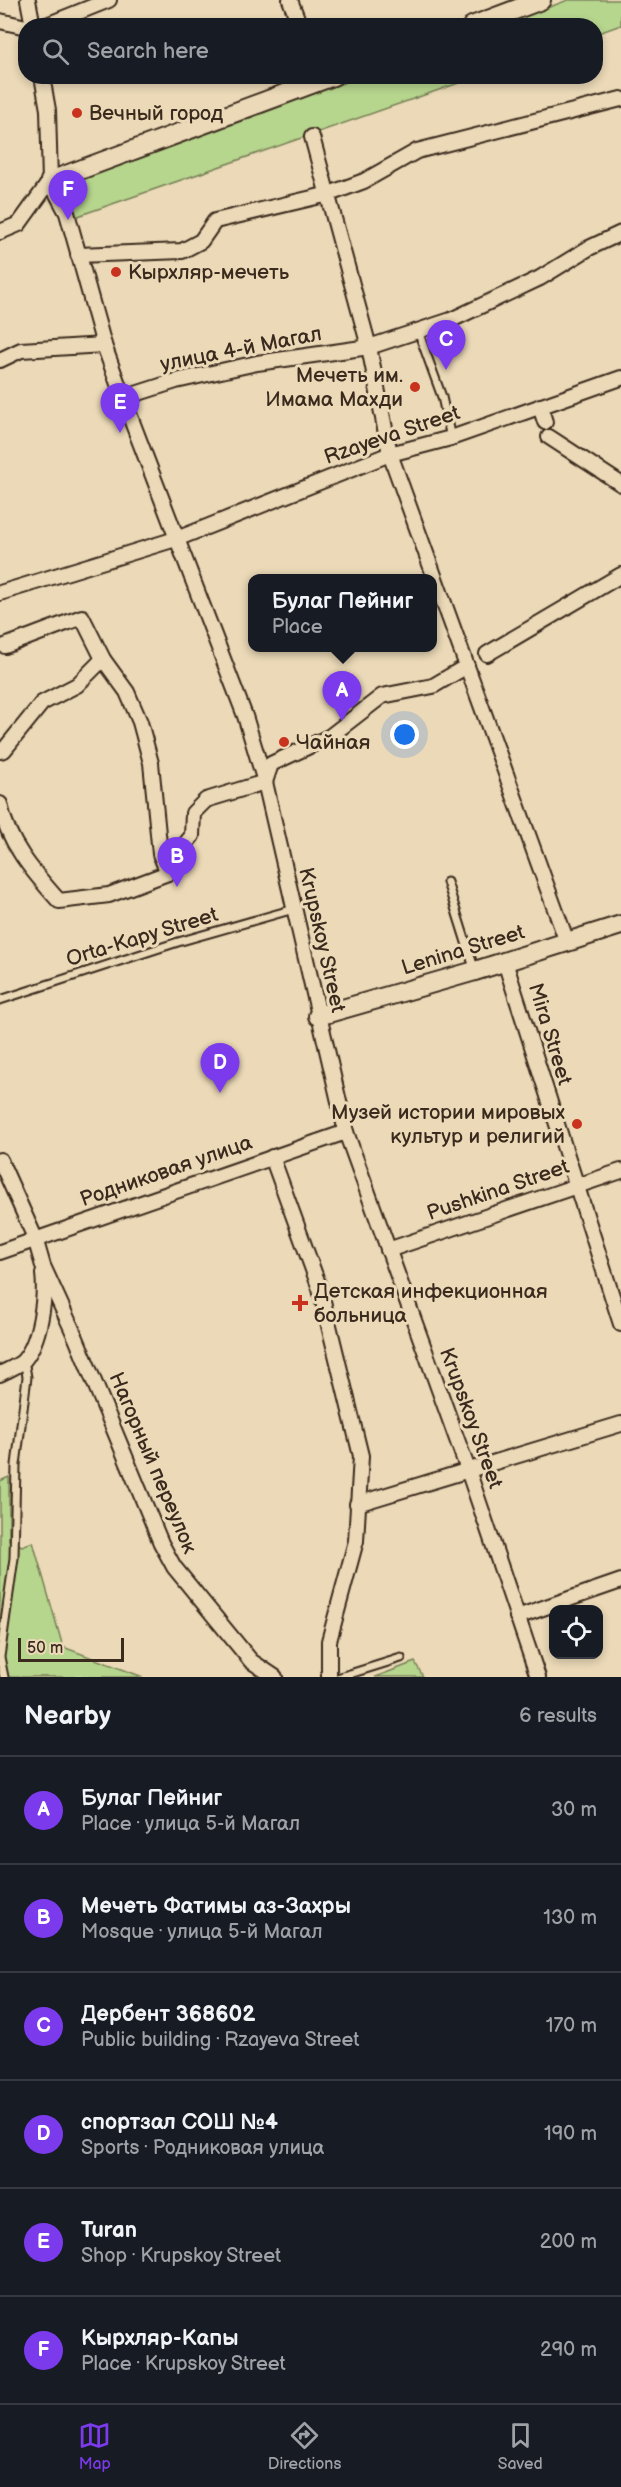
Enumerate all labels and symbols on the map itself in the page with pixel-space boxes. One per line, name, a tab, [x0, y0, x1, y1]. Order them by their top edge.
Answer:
place label: Вечный город	[89, 101, 223, 126]
marker: Вечный город	[70, 106, 84, 120]
pin: F	[48, 170, 88, 220]
place label: Кырхляр-мечеть	[128, 260, 290, 285]
marker: Кырхляр-мечеть	[109, 265, 123, 279]
pin: C	[426, 320, 466, 370]
street label: улица 4-й Магал	[158, 321, 324, 377]
place label: Мечеть им. Имама Махди	[265, 363, 403, 412]
marker: Мечеть им. Имама Махди	[408, 380, 422, 394]
pin: E	[100, 384, 140, 433]
street label: Rzayeva Street	[321, 400, 464, 470]
pin: A	[322, 672, 362, 721]
your location	[390, 720, 419, 749]
place label: Чайная	[296, 730, 370, 755]
marker: Чайная	[277, 735, 291, 749]
pin: B	[158, 838, 196, 887]
street label: Krupskoy Street	[293, 865, 351, 1015]
street label: Orta-Kapy Street	[63, 902, 221, 972]
street label: Lenina Street	[398, 919, 528, 981]
street label: Mira Street	[523, 980, 577, 1088]
pin: D	[200, 1044, 240, 1093]
place label: Музей истории мировых культур и религий	[331, 1100, 566, 1149]
marker: Музей истории мировых культур и религий	[570, 1117, 584, 1131]
street label: Родниковая улица	[77, 1130, 256, 1212]
street label: Pushkina Street	[424, 1154, 573, 1226]
place label: Детская инфекционная больница	[314, 1279, 548, 1328]
marker: Детская инфекционная больница	[291, 1294, 309, 1312]
street label: Krupskoy Street	[434, 1344, 508, 1492]
street label: Нагорный переулок	[104, 1369, 202, 1557]
scale bar	[18, 1635, 124, 1662]

